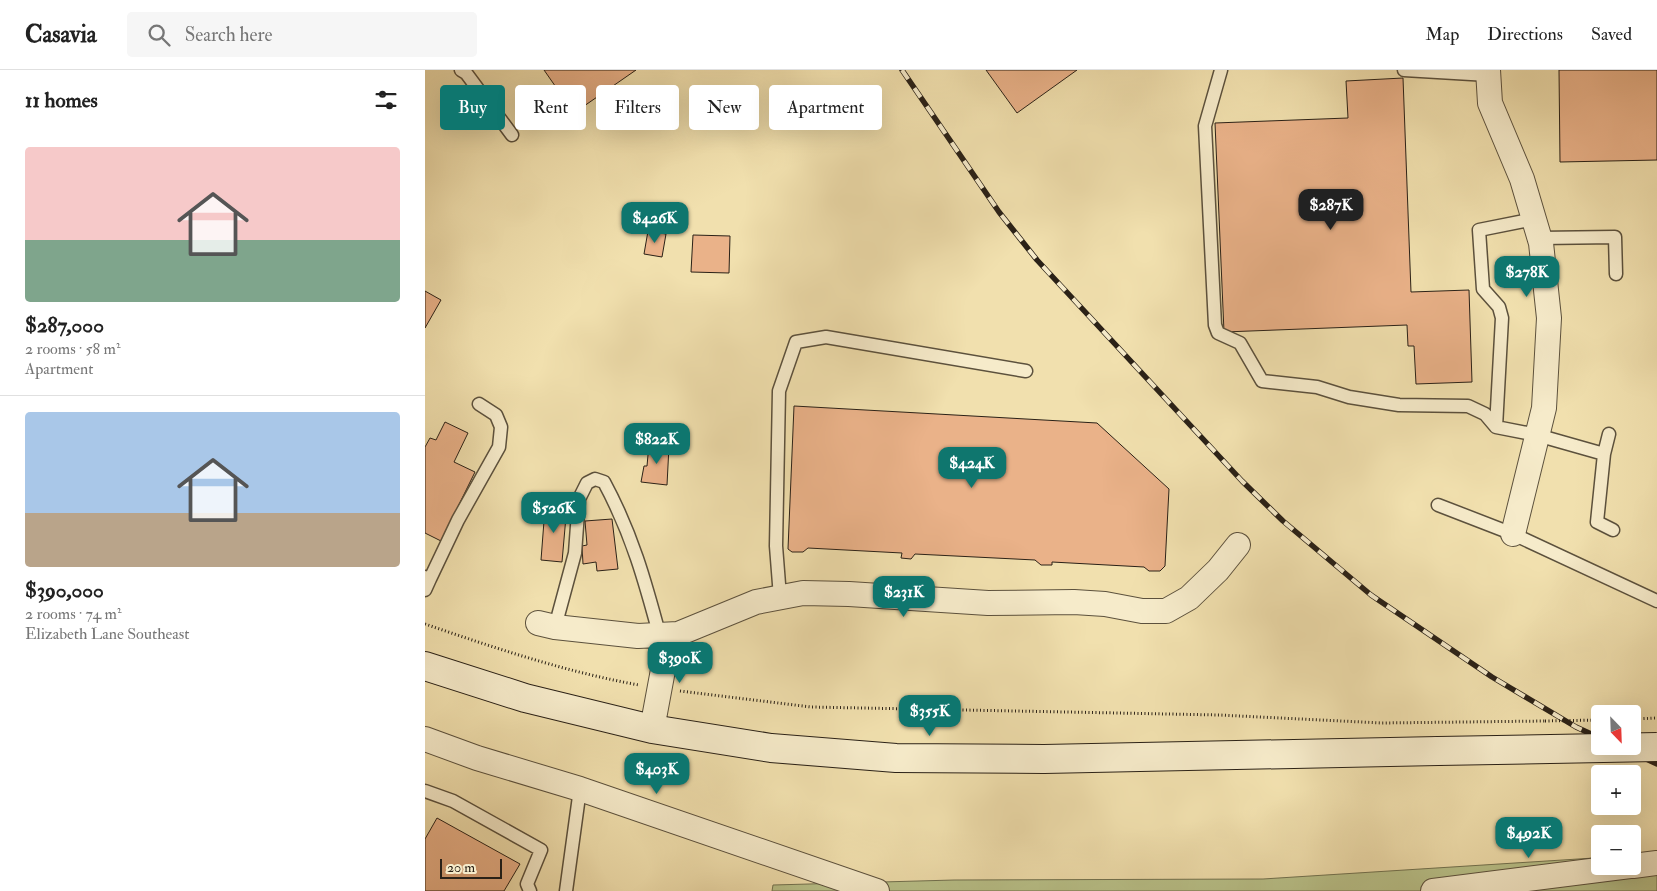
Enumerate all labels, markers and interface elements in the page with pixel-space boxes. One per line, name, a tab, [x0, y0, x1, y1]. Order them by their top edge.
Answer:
search box	[127, 12, 477, 57]
text: Casavia	[25, 19, 97, 50]
icon: search	[145, 21, 173, 49]
text: Search here	[185, 23, 273, 47]
text: Map	[1426, 23, 1459, 46]
text: Directions	[1487, 23, 1563, 46]
text: Saved	[1591, 23, 1632, 46]
chip: Buy	[440, 85, 505, 130]
chip: Rent	[515, 85, 586, 130]
chip: Filters	[596, 85, 679, 130]
chip: New	[689, 85, 759, 130]
chip: Apartment	[769, 85, 882, 130]
icon: filters	[372, 86, 400, 114]
text: 11 homes	[25, 87, 98, 114]
icon: home	[168, 179, 258, 269]
pin: $287K	[1296, 189, 1366, 231]
text: $287K	[1309, 195, 1353, 215]
pin: $426K	[620, 202, 690, 244]
text: $426K	[632, 208, 678, 228]
pin: $278K	[1492, 256, 1562, 298]
text: $278K	[1505, 262, 1549, 282]
text: $287,000	[25, 312, 104, 339]
text: 2 rooms · 58 m²	[25, 339, 120, 359]
text: Apartment	[25, 359, 93, 379]
pin: $822K	[622, 422, 692, 465]
text: $822K	[635, 429, 679, 449]
icon: home	[168, 445, 258, 535]
pin: $424K	[937, 446, 1007, 489]
text: $424K	[949, 453, 995, 473]
pin: $526K	[519, 492, 589, 534]
text: $526K	[532, 498, 576, 518]
pin: $231K	[869, 576, 939, 618]
text: $390,000	[25, 577, 104, 604]
text: $231K	[884, 582, 924, 602]
text: 2 rooms · 74 m²	[25, 604, 121, 624]
text: Elizabeth Lane Southeast	[25, 624, 190, 644]
pin: $390K	[645, 642, 715, 684]
text: $390K	[659, 648, 701, 668]
pin: $355K	[895, 694, 965, 737]
text: $355K	[910, 701, 950, 721]
north arrow	[1591, 705, 1641, 755]
map controls	[1591, 705, 1641, 875]
pin: $403K	[622, 752, 692, 795]
text: $403K	[635, 759, 679, 779]
button: +	[1591, 765, 1641, 815]
pin: $492K	[1494, 816, 1564, 859]
text: $492K	[1506, 823, 1552, 843]
button: −	[1591, 825, 1641, 875]
scale bar	[440, 856, 503, 879]
text: 20 m	[447, 859, 475, 876]

